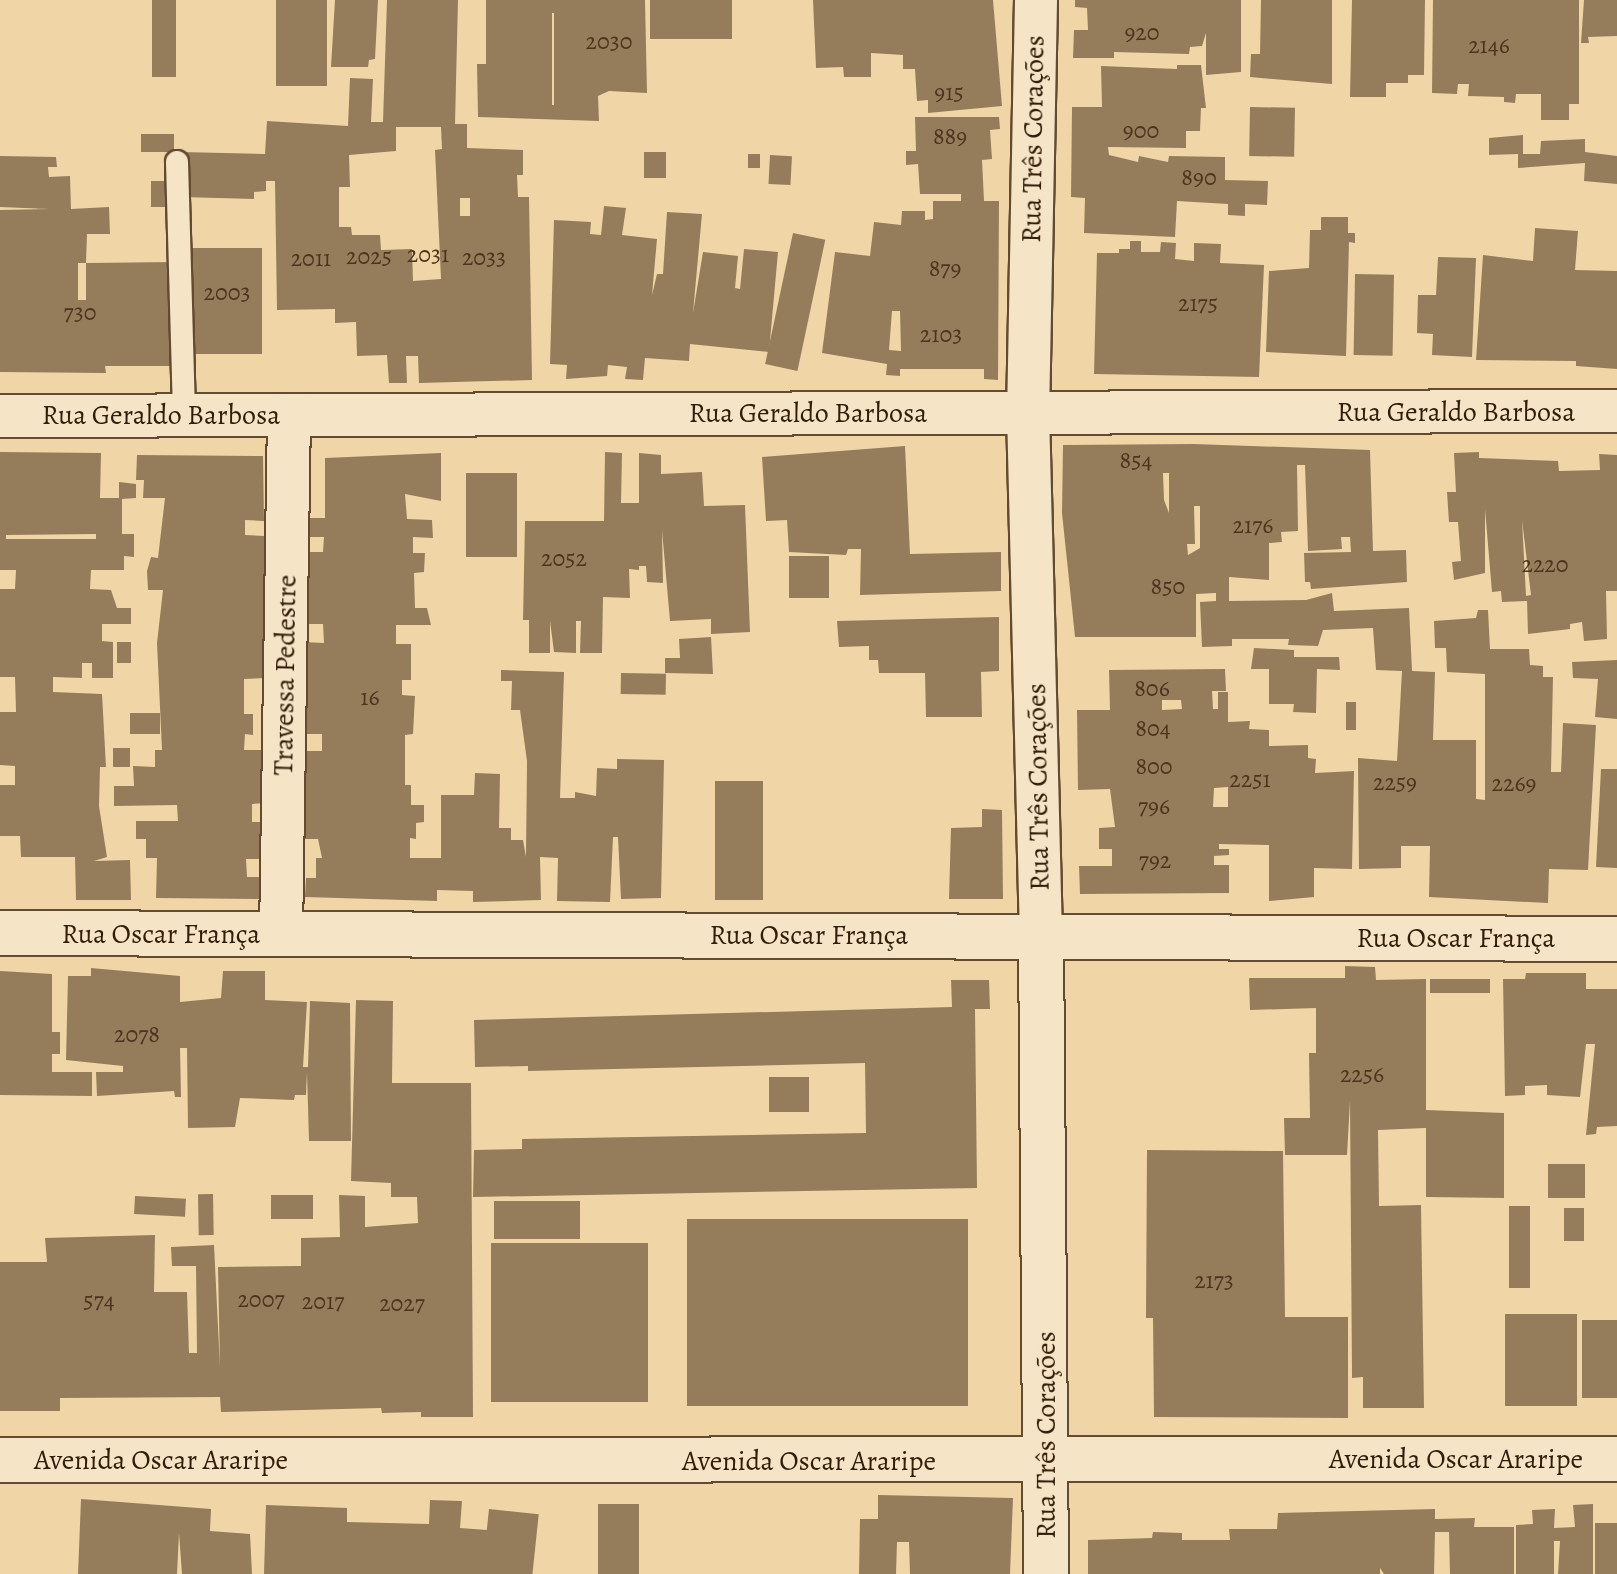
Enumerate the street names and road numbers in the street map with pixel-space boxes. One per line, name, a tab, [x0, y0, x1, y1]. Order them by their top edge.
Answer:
street label: Rua Três Corações	[1014, 35, 1052, 243]
street label: Rua Geraldo Barbosa	[1337, 395, 1575, 429]
street label: Rua Geraldo Barbosa	[689, 396, 927, 430]
street label: Rua Geraldo Barbosa	[42, 398, 280, 432]
street label: Travessa Pedestre	[266, 574, 304, 776]
street label: Rua Três Corações	[1019, 683, 1057, 891]
street label: Rua Oscar França	[62, 917, 260, 951]
street label: Rua Oscar França	[710, 918, 908, 952]
street label: Rua Oscar França	[1357, 921, 1555, 955]
street label: Rua Três Corações	[1029, 1331, 1063, 1539]
street label: Avenida Oscar Araripe	[1329, 1442, 1583, 1476]
street label: Avenida Oscar Araripe	[34, 1443, 288, 1477]
street label: Avenida Oscar Araripe	[682, 1444, 936, 1478]

